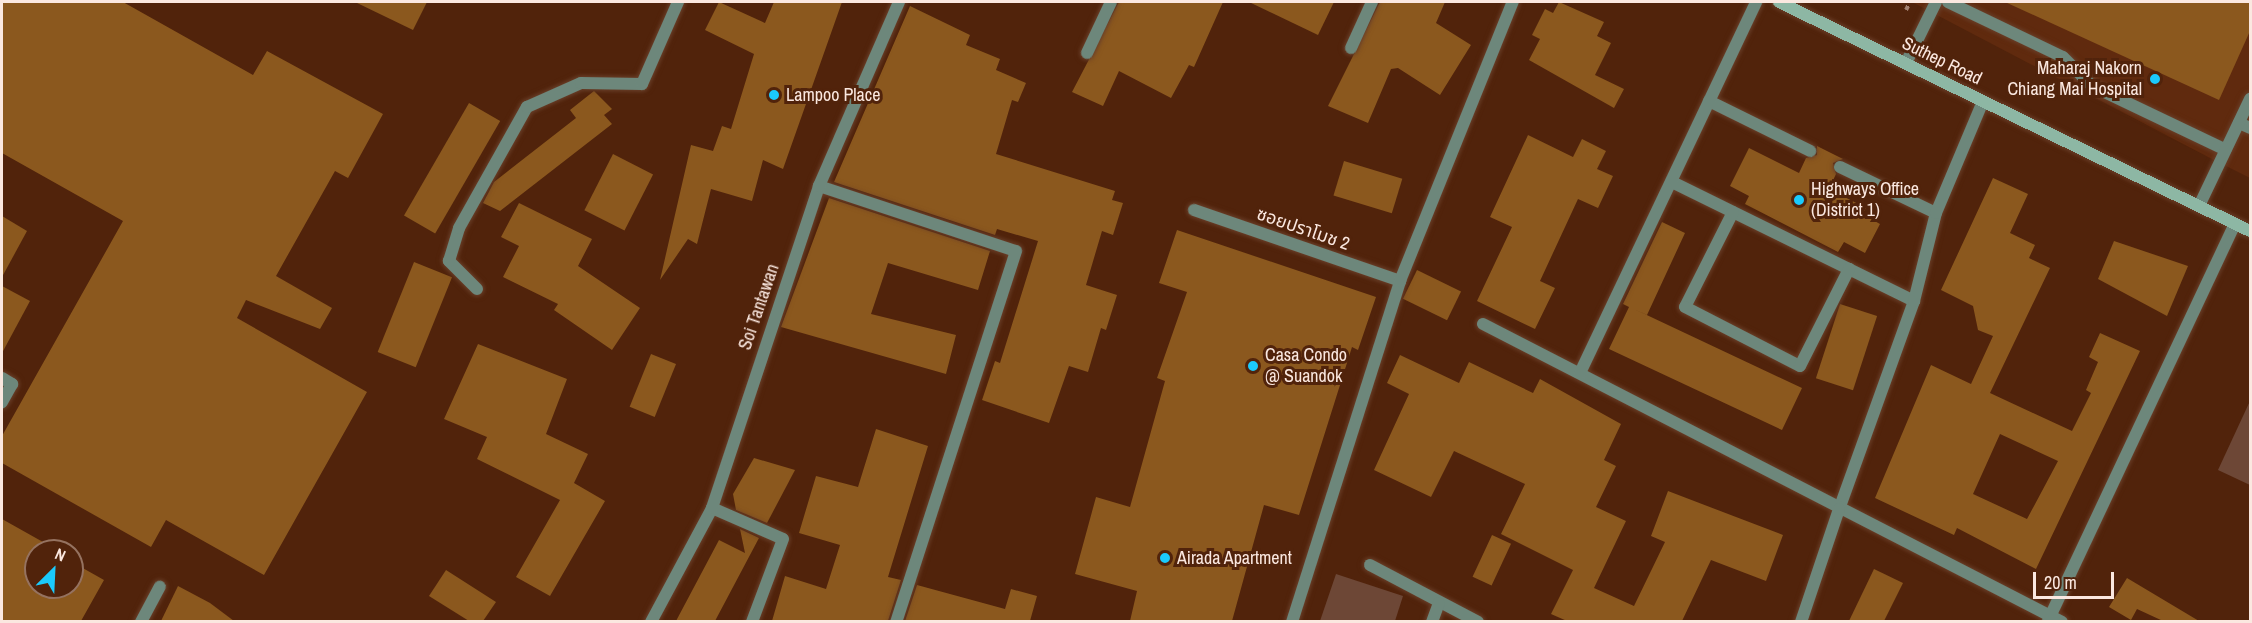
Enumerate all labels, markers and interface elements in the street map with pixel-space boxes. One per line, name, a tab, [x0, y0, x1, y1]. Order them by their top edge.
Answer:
street label: Suthep Road	[1899, 32, 1985, 90]
place label: Maharaj Nakorn Chiang Mai Hospital	[2007, 58, 2142, 100]
marker: Maharaj Nakorn Chiang Mai Hospital	[2146, 70, 2164, 88]
place label: Lampoo Place	[786, 84, 880, 106]
marker: Lampoo Place	[767, 88, 781, 102]
place label: Highways Office (District 1)	[1811, 179, 1919, 222]
marker: Highways Office (District 1)	[1792, 193, 1806, 207]
street label: ซอยปราโมช 2	[1254, 203, 1352, 255]
street label: Soi Tantawan	[734, 261, 784, 353]
place label: Casa Condo @ Suandok	[1265, 345, 1347, 388]
marker: Casa Condo @ Suandok	[1246, 359, 1260, 373]
north arrow	[24, 539, 84, 599]
text: N	[52, 542, 69, 566]
place label: Airada Apartment	[1177, 547, 1293, 569]
marker: Airada Apartment	[1158, 551, 1172, 565]
scale bar	[2036, 560, 2117, 598]
text: 20 m	[2044, 570, 2077, 595]

